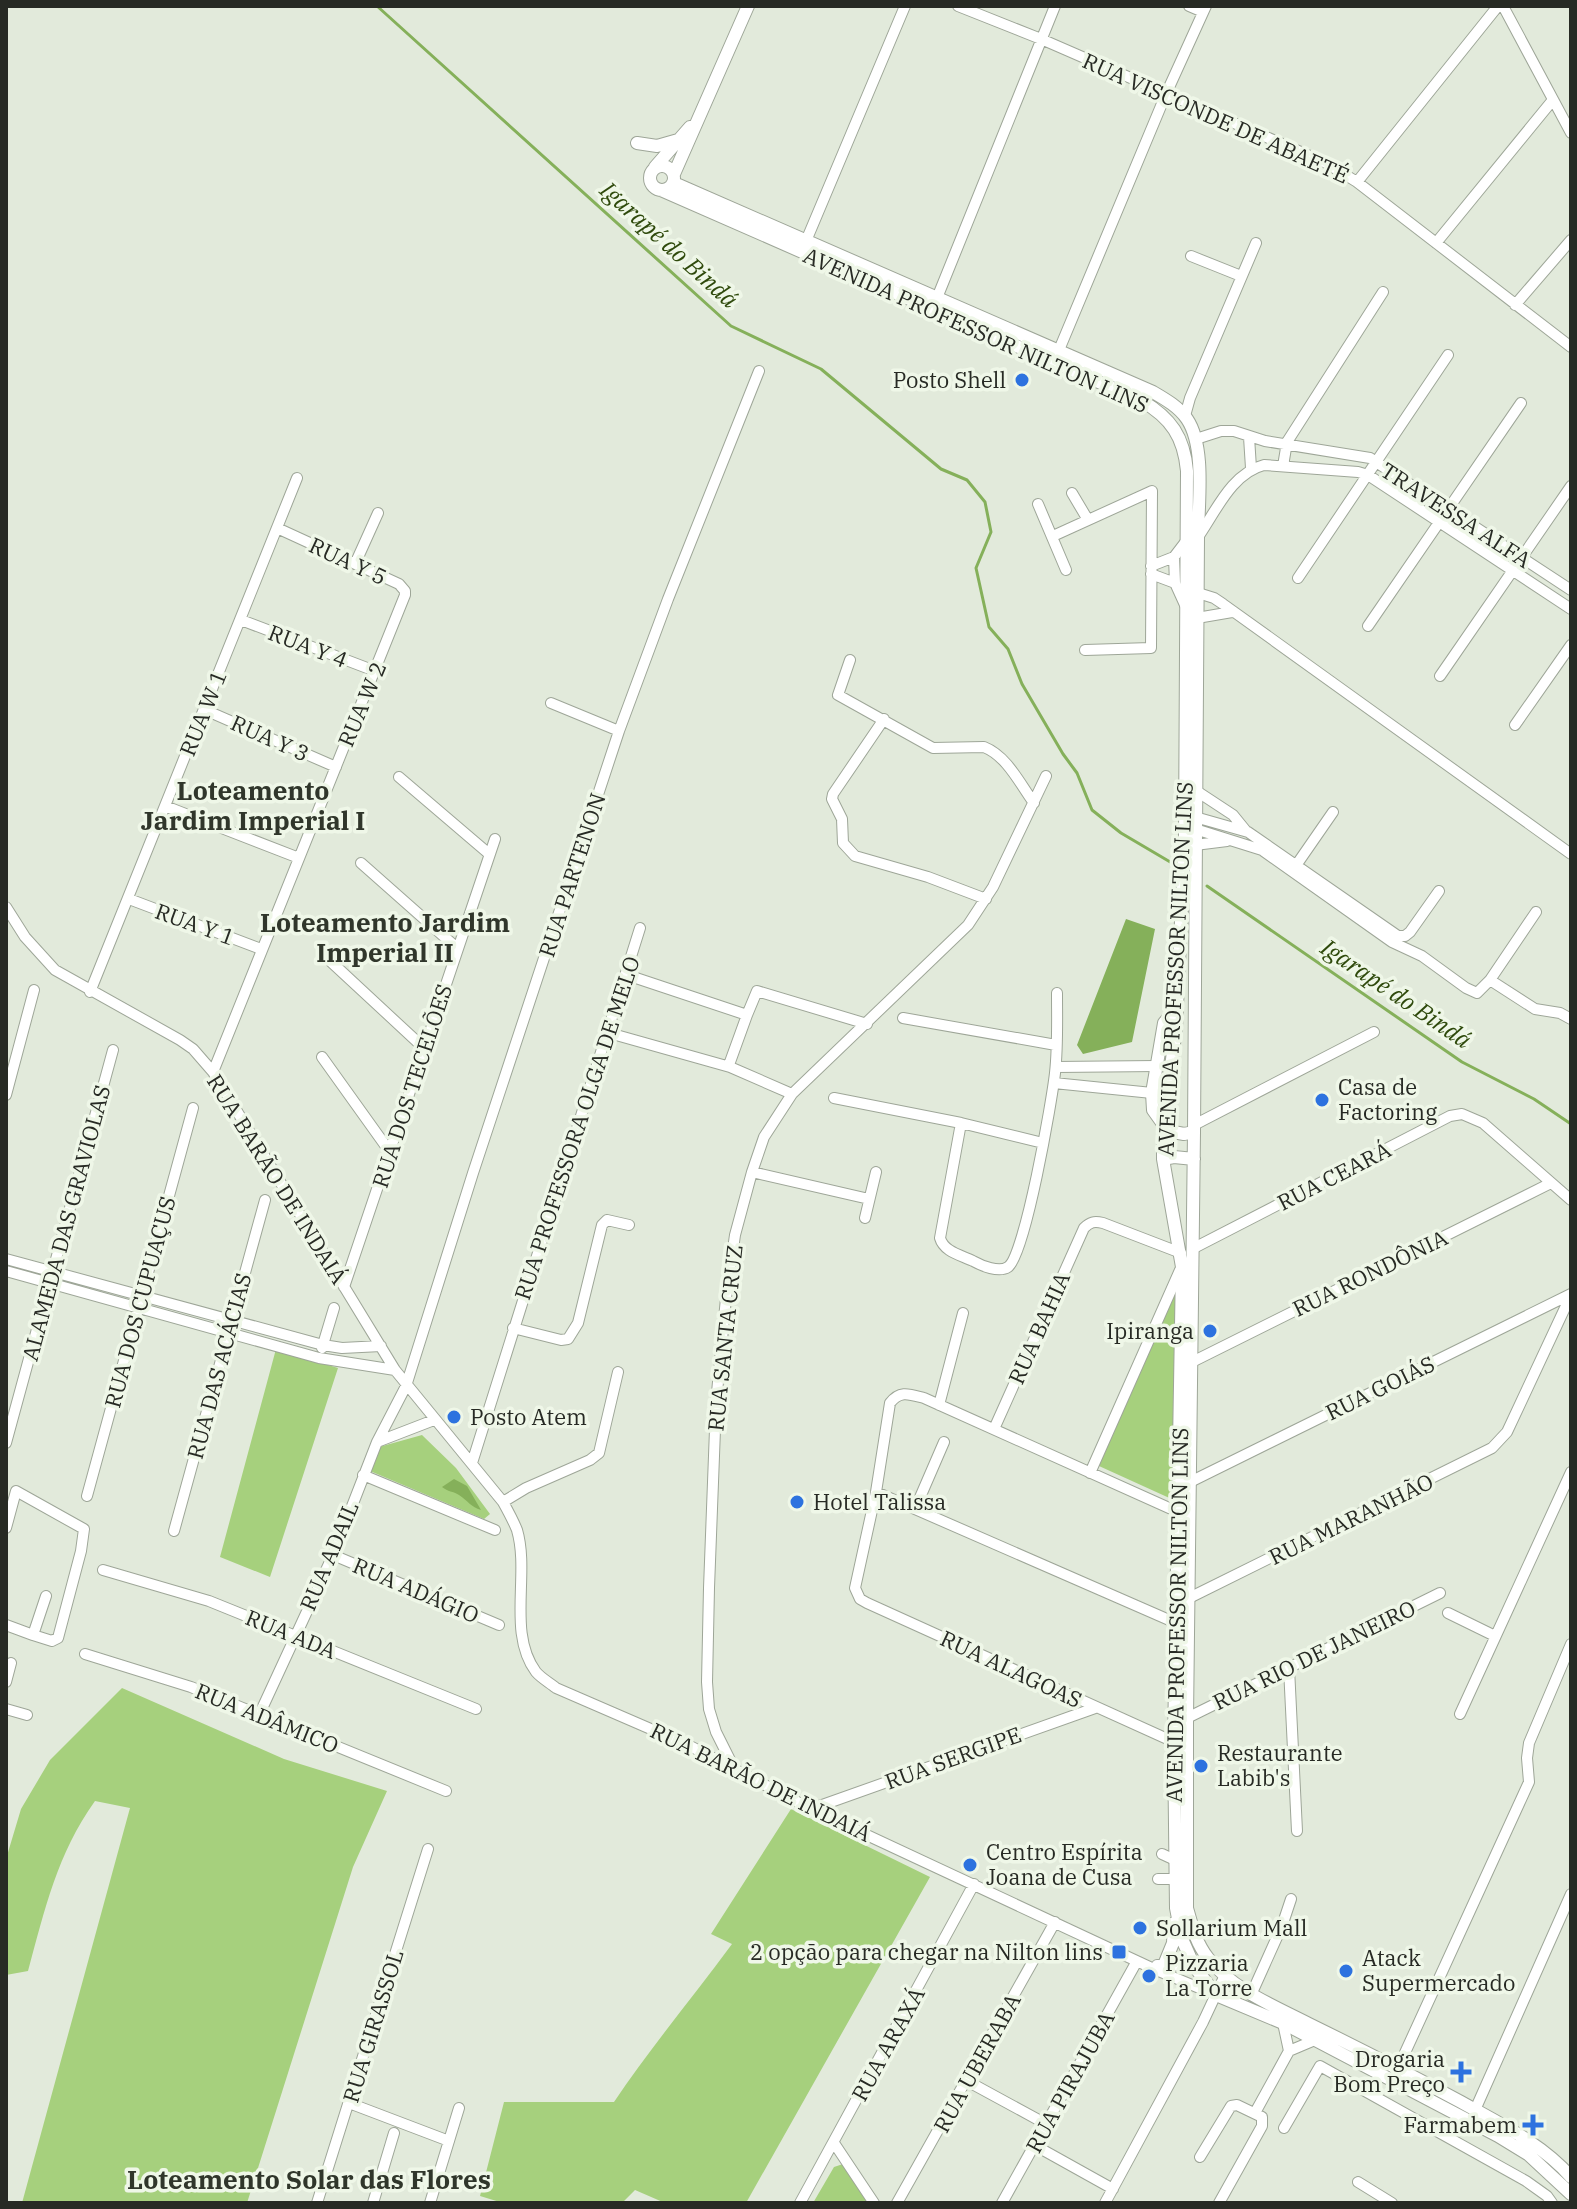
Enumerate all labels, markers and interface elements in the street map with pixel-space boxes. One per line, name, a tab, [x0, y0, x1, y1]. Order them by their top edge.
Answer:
street label: RUA VISCONDE DE ABAETÉ	[1078, 46, 1354, 190]
water label: Igarapé do Bindá	[593, 173, 745, 315]
street label: AVENIDA PROFESSOR NILTON LINS	[799, 240, 1153, 419]
place label: Posto Shell	[893, 365, 1006, 394]
marker: Posto Shell	[1013, 371, 1031, 389]
street label: TRAVESSA ALFA	[1376, 455, 1537, 574]
street label: RUA Y 5	[305, 530, 392, 591]
street label: RUA Y 4	[264, 617, 352, 674]
street label: RUA W 2	[331, 657, 392, 751]
street label: RUA W 1	[172, 666, 233, 760]
street label: RUA Y 3	[227, 707, 314, 768]
district label: Loteamento Jardim Imperial I	[141, 773, 365, 837]
street label: AVENIDA PROFESSOR NILTON LINS	[1150, 781, 1199, 1157]
street label: RUA PARTENON	[531, 789, 612, 961]
street label: RUA Y 1	[151, 896, 239, 951]
district label: Loteamento Jardim Imperial II	[260, 905, 510, 969]
water label: Igarapé do Bindá	[1314, 930, 1478, 1055]
street label: RUA PROFESSORA OLGA DE MELO	[507, 952, 646, 1303]
street label: RUA DOS TECELÕES	[365, 980, 458, 1191]
street label: RUA BARÃO DE INDAIÁ	[201, 1068, 354, 1289]
place label: Casa de Factoring	[1338, 1072, 1437, 1126]
street label: ALAMEDA DAS GRAVIOLAS	[15, 1082, 116, 1364]
marker: Casa de Factoring	[1313, 1091, 1331, 1109]
street label: RUA CEARÁ	[1272, 1135, 1396, 1217]
street label: RUA DOS CUPUAÇUS	[97, 1193, 182, 1411]
street label: RUA RONDÔNIA	[1287, 1222, 1452, 1323]
street label: RUA SANTA CRUZ	[700, 1243, 749, 1433]
street label: RUA BAHIA	[1001, 1267, 1076, 1388]
street label: RUA DAS ACÁCIAS	[180, 1270, 257, 1462]
place label: Ipiranga	[1106, 1316, 1194, 1345]
marker: Ipiranga	[1201, 1322, 1219, 1340]
street label: RUA GOIÁS	[1320, 1349, 1439, 1426]
place label: Posto Atem	[470, 1402, 587, 1431]
marker: Posto Atem	[445, 1408, 463, 1426]
street label: AVENIDA PROFESSOR NILTON LINS	[1159, 1427, 1194, 1803]
street label: RUA MARANHÃO	[1264, 1466, 1438, 1571]
place label: Hotel Talissa	[813, 1487, 946, 1516]
marker: Hotel Talissa	[788, 1493, 806, 1511]
street label: RUA ADAIL	[292, 1497, 365, 1615]
street label: RUA ADÁGIO	[349, 1550, 484, 1629]
street label: RUA RIO DE JANEIRO	[1208, 1593, 1420, 1716]
street label: RUA ADA	[241, 1602, 341, 1665]
street label: RUA ALAGOAS	[936, 1623, 1087, 1714]
street label: RUA ADÂMICO	[191, 1676, 343, 1759]
street label: RUA BARÃO DE INDAIÁ	[646, 1715, 876, 1848]
street label: RUA SERGIPE	[881, 1719, 1025, 1796]
place label: Restaurante Labib's	[1217, 1738, 1343, 1792]
marker: Restaurante Labib's	[1192, 1757, 1210, 1775]
place label: Centro Espírita Joana de Cusa	[986, 1837, 1143, 1891]
marker: Centro Espírita Joana de Cusa	[961, 1856, 979, 1874]
place label: Sollarium Mall	[1156, 1913, 1307, 1942]
marker: Sollarium Mall	[1131, 1919, 1149, 1937]
place label: 2 opção para chegar na Nilton lins	[750, 1937, 1103, 1966]
marker: 2 opção para chegar na Nilton lins	[1110, 1943, 1128, 1961]
place label: Atack Supermercado	[1362, 1943, 1515, 1997]
street label: RUA GIRASSOL	[335, 1946, 410, 2106]
place label: Pizzaria La Torre	[1165, 1948, 1252, 2002]
marker: Atack Supermercado	[1337, 1962, 1355, 1980]
marker: Pizzaria La Torre	[1140, 1967, 1158, 1985]
street label: RUA ARAXÁ	[844, 1982, 931, 2106]
street label: RUA UBERABA	[926, 1988, 1027, 2138]
street label: RUA PIRAJUBA	[1019, 2006, 1120, 2158]
place label: Drogaria Bom Preço	[1333, 2044, 1445, 2098]
marker: Drogaria Bom Preço	[1452, 2063, 1470, 2081]
place label: Farmabem	[1403, 2110, 1517, 2139]
marker: Farmabem	[1524, 2116, 1542, 2134]
district label: Loteamento Solar das Flores	[127, 2162, 491, 2196]

